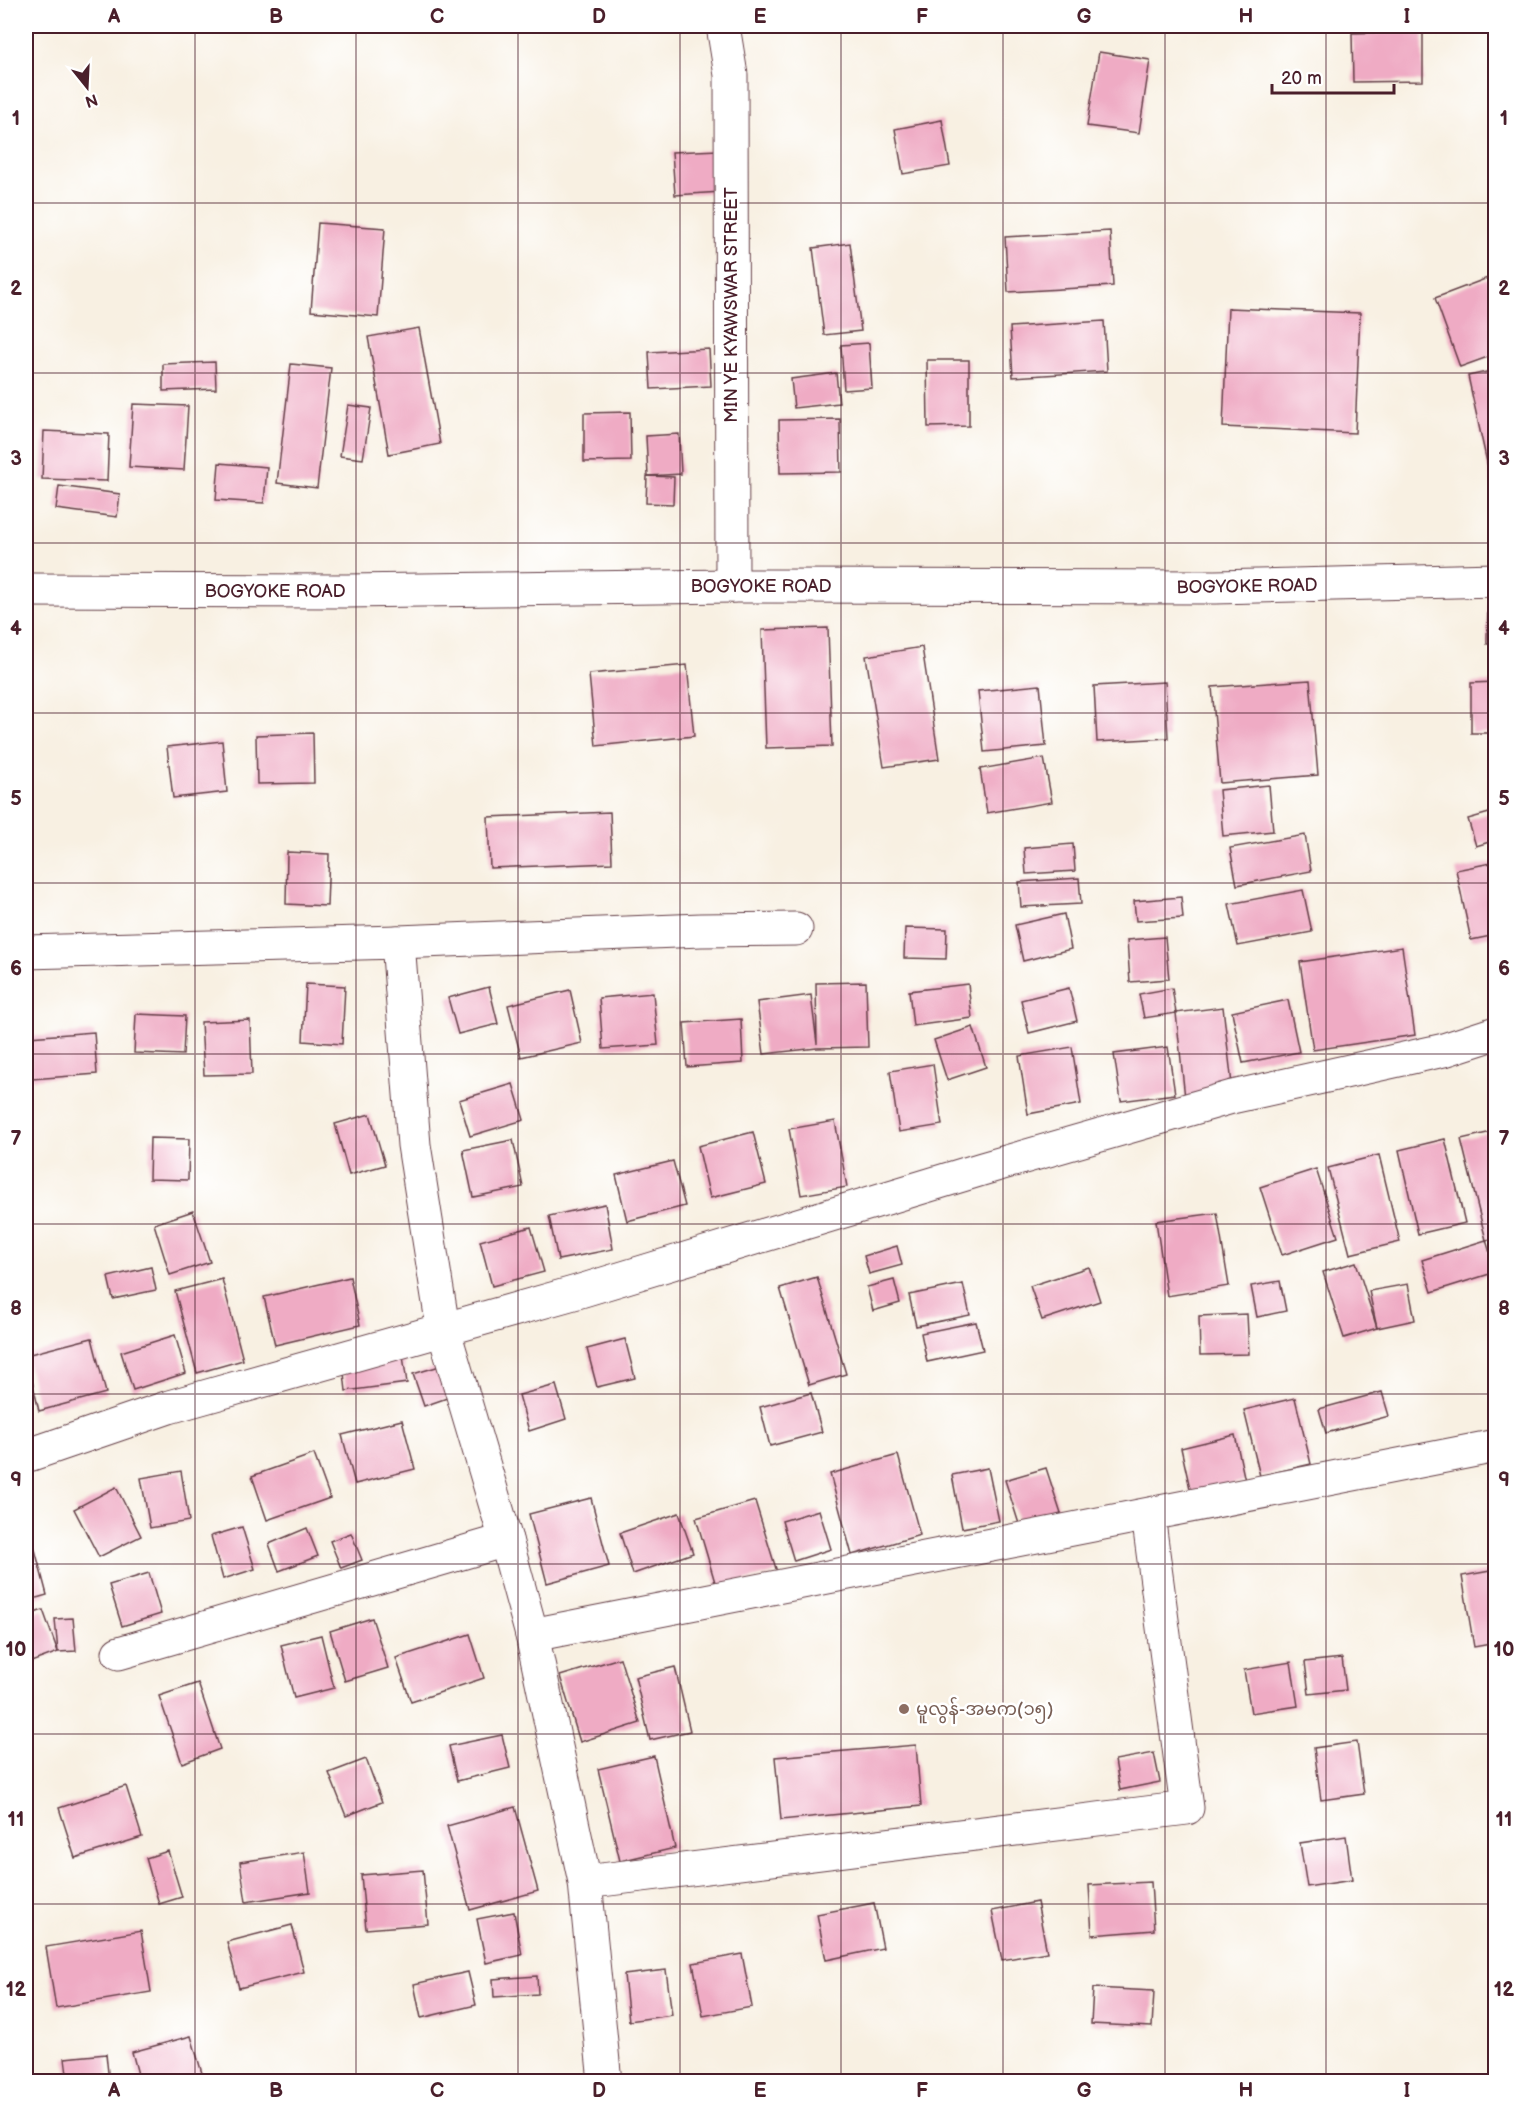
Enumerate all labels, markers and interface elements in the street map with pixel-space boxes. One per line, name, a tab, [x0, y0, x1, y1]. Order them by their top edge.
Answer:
text: A	[107, 5, 121, 29]
text: B	[269, 5, 283, 29]
text: C	[430, 5, 444, 29]
text: D	[592, 5, 606, 29]
text: E	[754, 5, 767, 29]
text: F	[916, 5, 928, 29]
text: G	[1077, 5, 1092, 29]
text: H	[1239, 5, 1253, 29]
text: I	[1404, 5, 1410, 29]
north arrow	[57, 57, 117, 117]
scale bar	[1272, 57, 1394, 95]
text: 20 m	[1281, 68, 1322, 89]
text: N	[83, 89, 100, 111]
text: 1	[12, 107, 20, 131]
text: 1	[1500, 107, 1508, 131]
street label: MIN YE KYAWSWAR STREET	[721, 187, 742, 423]
text: 2	[10, 277, 22, 301]
text: 2	[1498, 277, 1510, 301]
text: 3	[10, 447, 22, 471]
text: 3	[1498, 447, 1510, 471]
street label: BOGYOKE ROAD	[1176, 575, 1318, 598]
street label: BOGYOKE ROAD	[690, 576, 832, 597]
street label: BOGYOKE ROAD	[204, 581, 346, 602]
text: 4	[10, 617, 22, 641]
text: 4	[1498, 617, 1510, 641]
text: 5	[10, 787, 22, 811]
text: 5	[1498, 787, 1510, 811]
text: 6	[10, 957, 22, 981]
text: 6	[1498, 957, 1510, 981]
text: 7	[10, 1127, 22, 1151]
text: 7	[1498, 1127, 1510, 1151]
text: 8	[10, 1297, 22, 1321]
text: 8	[1498, 1297, 1510, 1321]
text: 9	[10, 1468, 22, 1492]
text: 9	[1498, 1468, 1510, 1492]
text: 10	[6, 1638, 26, 1662]
text: 10	[1494, 1638, 1514, 1662]
place label: မူလွန်-အမက(၁၅)	[916, 1696, 1053, 1724]
marker: မူလွန်-အမက(၁၅)	[897, 1702, 911, 1716]
text: 11	[8, 1808, 24, 1832]
text: 11	[1496, 1808, 1512, 1832]
text: 12	[6, 1978, 26, 2002]
text: 12	[1494, 1978, 1514, 2002]
text: A	[107, 2079, 121, 2103]
text: B	[269, 2079, 283, 2103]
text: C	[430, 2079, 444, 2103]
text: D	[592, 2079, 606, 2103]
text: E	[754, 2079, 767, 2103]
text: F	[916, 2079, 928, 2103]
text: G	[1077, 2079, 1092, 2103]
text: H	[1239, 2079, 1253, 2103]
text: I	[1404, 2079, 1410, 2103]

